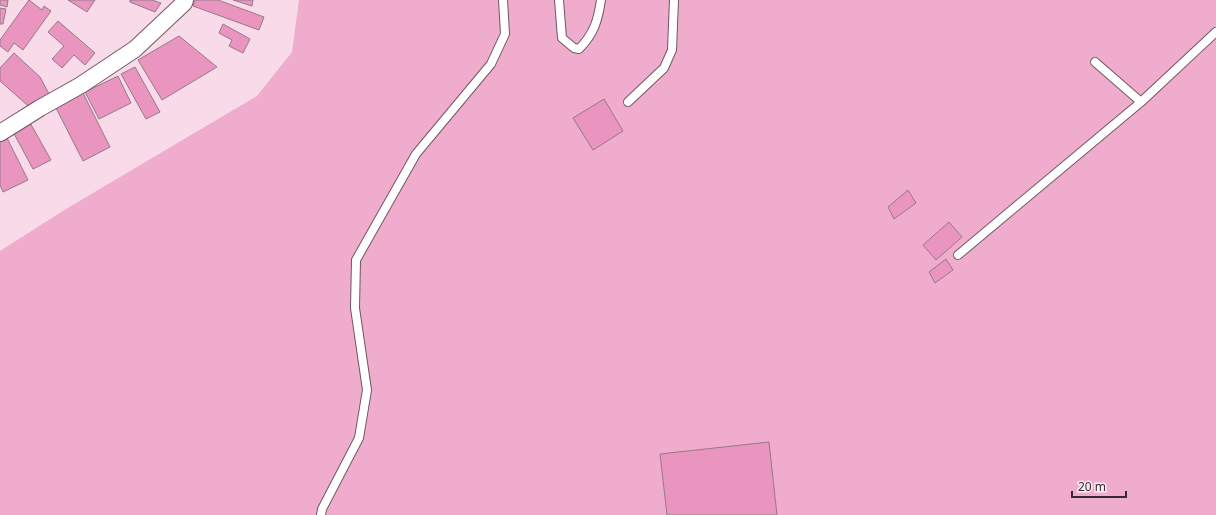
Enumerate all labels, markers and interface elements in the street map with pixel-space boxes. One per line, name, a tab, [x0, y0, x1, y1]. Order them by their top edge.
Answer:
scale bar	[1072, 473, 1126, 499]
text: 20 m	[1078, 478, 1106, 495]

